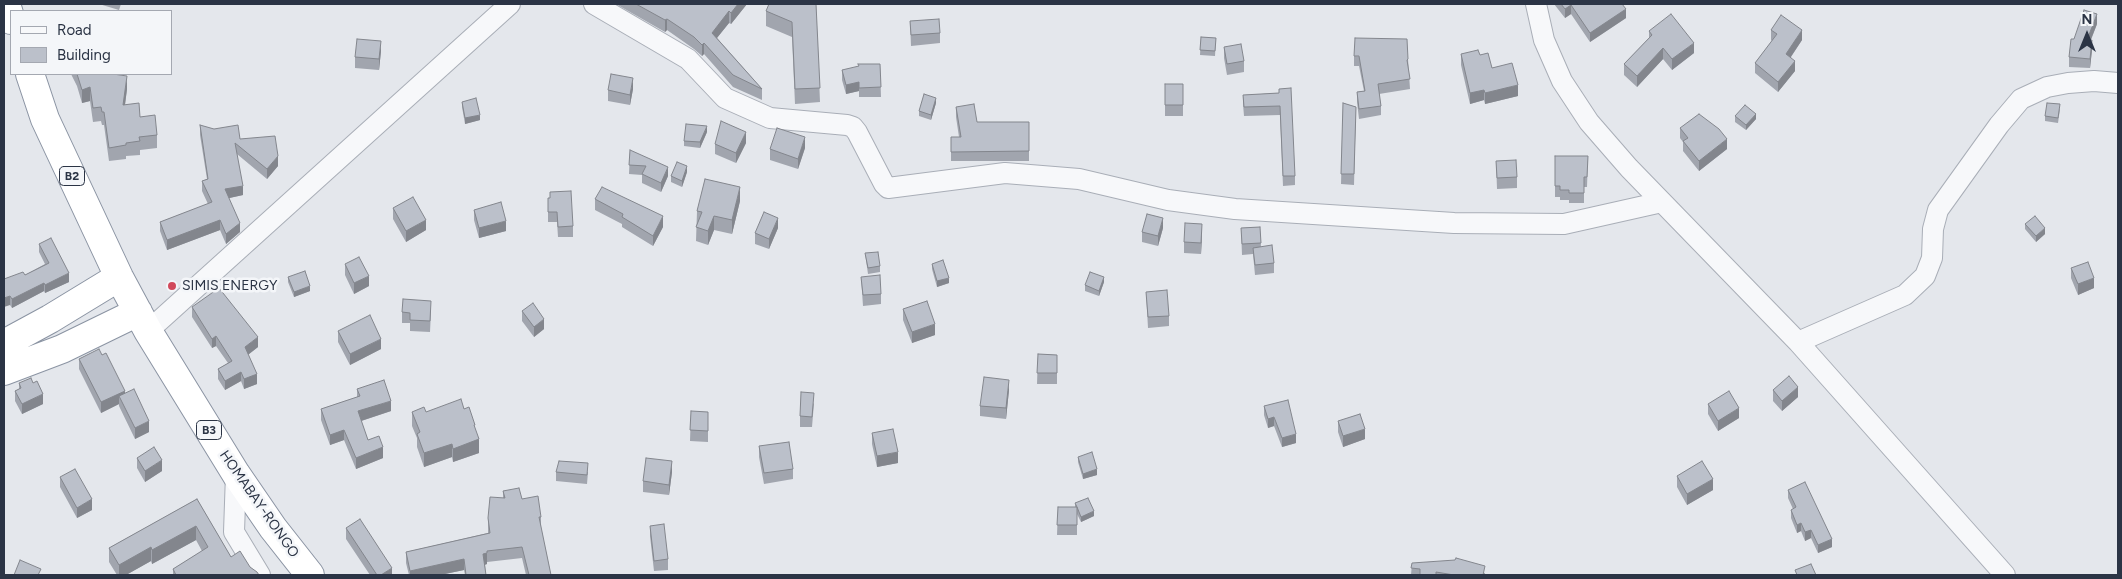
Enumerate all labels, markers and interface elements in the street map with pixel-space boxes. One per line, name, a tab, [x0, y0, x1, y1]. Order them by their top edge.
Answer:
legend	[10, 10, 172, 75]
north arrow	[2062, 10, 2112, 60]
text: N	[2082, 11, 2092, 28]
text: Road	[57, 21, 92, 39]
text: Building	[57, 46, 111, 64]
road number: B2	[60, 167, 84, 186]
place label: SIMIS ENERGY	[182, 278, 277, 294]
marker: SIMIS ENERGY	[166, 280, 178, 292]
road number: B3	[196, 420, 222, 440]
street label: HOMABAY-RONGO	[216, 447, 302, 561]

